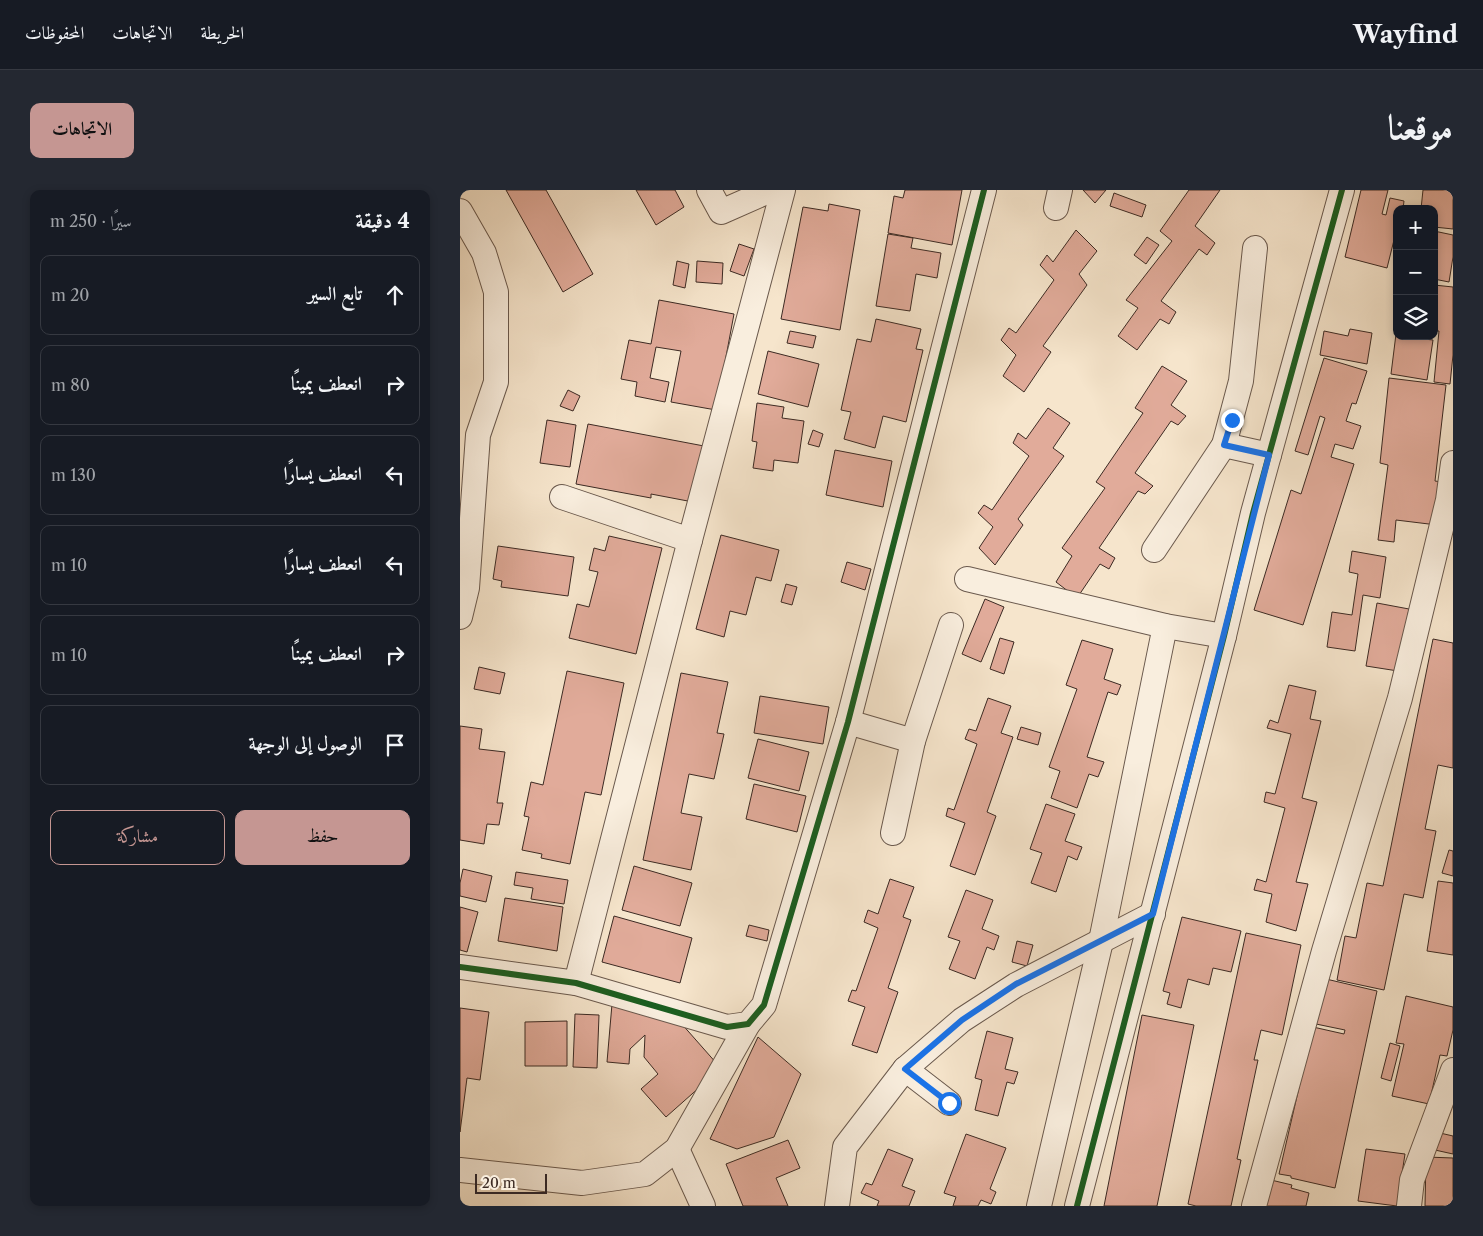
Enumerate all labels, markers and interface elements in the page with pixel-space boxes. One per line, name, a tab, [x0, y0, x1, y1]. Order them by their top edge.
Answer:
text: Wayfind	[1353, 20, 1458, 49]
text: المحفوظات	[25, 22, 84, 44]
text: الاتجاهات	[112, 22, 172, 44]
text: الخريطة	[200, 22, 244, 44]
button: الاتجاهات	[30, 103, 134, 158]
text: موقعنا	[1388, 105, 1453, 148]
map controls	[1393, 205, 1438, 340]
button: +	[1393, 205, 1438, 250]
text: 4 دقيقة	[356, 208, 410, 233]
text: سيرًا · 250 m	[50, 211, 132, 231]
button: −	[1393, 250, 1438, 295]
icon: ahead	[381, 281, 409, 309]
text: تابع السير	[308, 282, 362, 305]
text: 20 m	[51, 285, 90, 305]
button: layers	[1393, 295, 1438, 340]
icon: right	[381, 371, 409, 399]
text: انعطف يمينًا	[291, 372, 362, 395]
text: 80 m	[51, 375, 90, 395]
route end	[1221, 409, 1244, 432]
icon: left	[381, 461, 409, 489]
text: انعطف يسارًا	[283, 462, 362, 485]
text: 130 m	[51, 465, 96, 485]
icon: left	[381, 551, 409, 579]
text: انعطف يسارًا	[283, 552, 362, 575]
text: 10 m	[51, 555, 87, 575]
icon: right	[381, 641, 409, 669]
text: انعطف يمينًا	[291, 642, 362, 665]
text: 10 m	[51, 645, 87, 665]
icon: arrive	[381, 731, 409, 759]
text: الوصول إلى الوجهة	[248, 732, 362, 755]
button: مشاركة	[50, 810, 225, 865]
button: حفظ	[235, 810, 410, 865]
route start	[938, 1092, 961, 1115]
scale bar	[475, 1171, 548, 1194]
text: 20 m	[482, 1174, 516, 1192]

